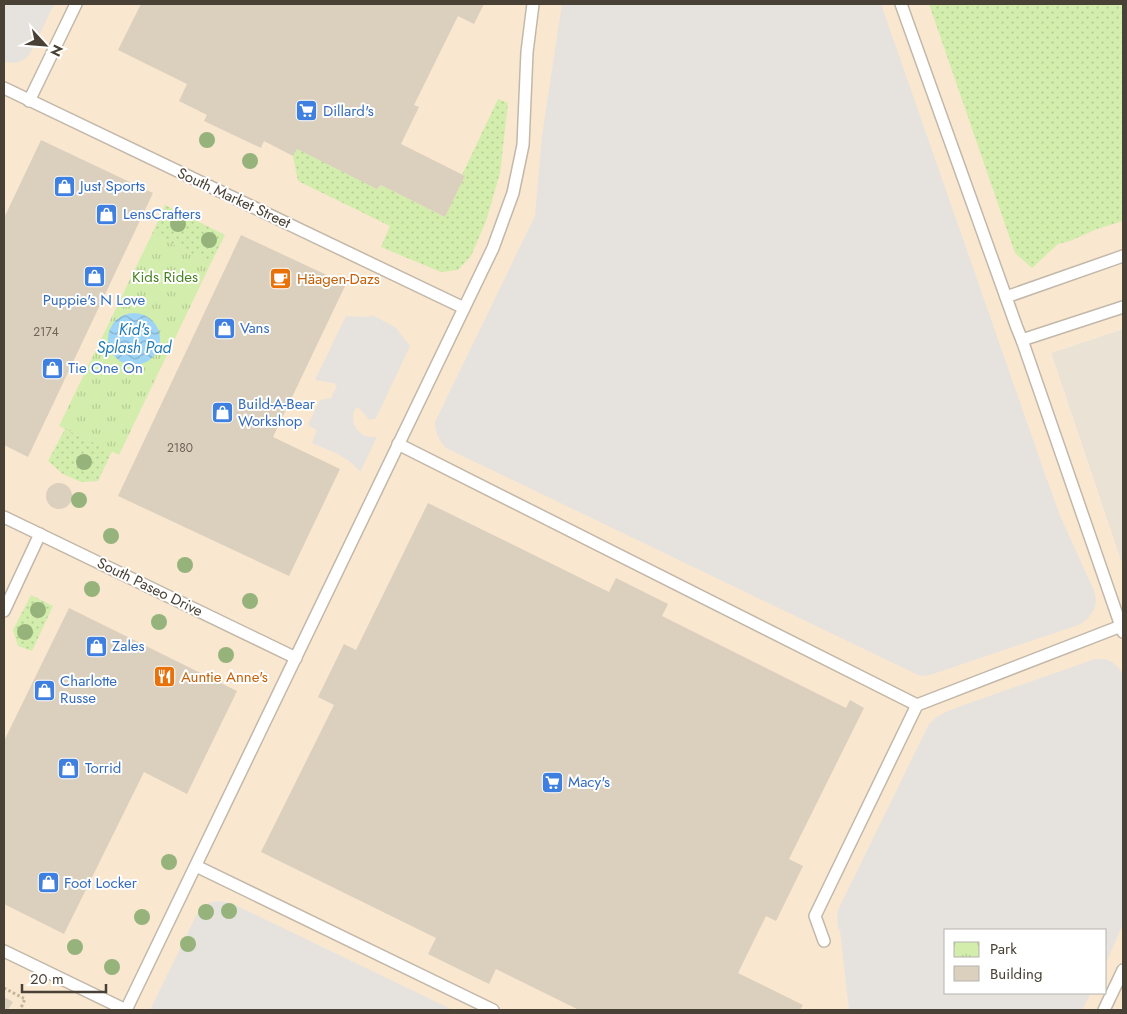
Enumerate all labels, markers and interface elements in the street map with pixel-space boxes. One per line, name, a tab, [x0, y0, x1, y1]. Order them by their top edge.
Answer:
north arrow	[20, 20, 70, 70]
text: N	[45, 41, 68, 60]
supermarket icon: Dillard's	[295, 99, 319, 123]
place label: Dillard's	[323, 100, 374, 122]
street label: South Market Street	[174, 162, 295, 234]
shop icon: Just Sports	[52, 174, 76, 198]
place label: Just Sports	[78, 175, 145, 197]
shop icon: LensCrafters	[95, 202, 119, 226]
place label: LensCrafters	[123, 203, 201, 225]
shop icon: Puppie's N Love	[82, 265, 106, 289]
park label: Kids Rides	[132, 266, 198, 288]
cafe icon: Häagen-Dazs	[269, 267, 293, 291]
place label: Häagen-Dazs	[297, 268, 380, 290]
place label: Puppie's N Love	[43, 289, 145, 311]
shop icon: Vans	[212, 316, 236, 340]
place label: Vans	[240, 317, 270, 339]
water label: Kid's Splash Pad	[97, 318, 173, 359]
house number: 2174	[33, 323, 59, 341]
shop icon: Tie One On	[40, 356, 64, 380]
place label: Tie One On	[68, 357, 143, 379]
place label: Build-A-Bear Workshop	[238, 393, 316, 432]
shop icon: Build-A-Bear Workshop	[210, 401, 234, 425]
house number: 2180	[167, 439, 193, 457]
street label: South Paseo Drive	[93, 552, 207, 622]
shop icon: Zales	[84, 634, 108, 658]
place label: Zales	[112, 635, 145, 657]
restaurant icon: Auntie Anne's	[153, 665, 177, 689]
place label: Auntie Anne's	[181, 666, 268, 688]
place label: Charlotte Russe	[60, 670, 117, 709]
shop icon: Charlotte Russe	[32, 678, 56, 702]
shop icon: Torrid	[57, 756, 81, 780]
place label: Torrid	[85, 757, 121, 779]
supermarket icon: Macy's	[540, 770, 564, 794]
place label: Macy's	[568, 771, 610, 793]
shop icon: Foot Locker	[36, 871, 60, 895]
place label: Foot Locker	[64, 872, 138, 894]
legend	[944, 929, 1107, 994]
text: Park	[990, 938, 1017, 960]
scale bar	[22, 962, 106, 994]
text: Building	[990, 963, 1042, 985]
text: 20 m	[30, 968, 64, 990]

